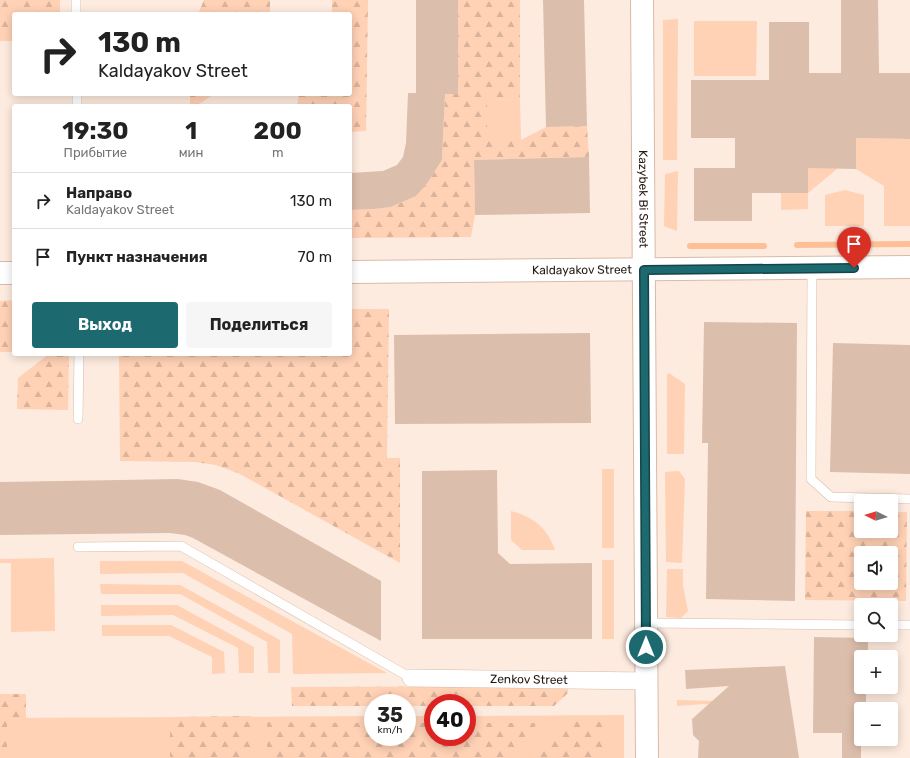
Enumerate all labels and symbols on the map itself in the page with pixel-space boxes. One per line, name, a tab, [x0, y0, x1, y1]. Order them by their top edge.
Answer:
street label: Kazybek Bi Street	[636, 150, 651, 248]
pin	[837, 227, 871, 268]
street label: Kaldayakov Street	[532, 262, 632, 277]
north arrow	[854, 494, 898, 538]
position arrow	[625, 626, 667, 668]
street label: Zenkov Street	[490, 672, 568, 687]
speed limit sign: 40	[424, 694, 476, 746]

